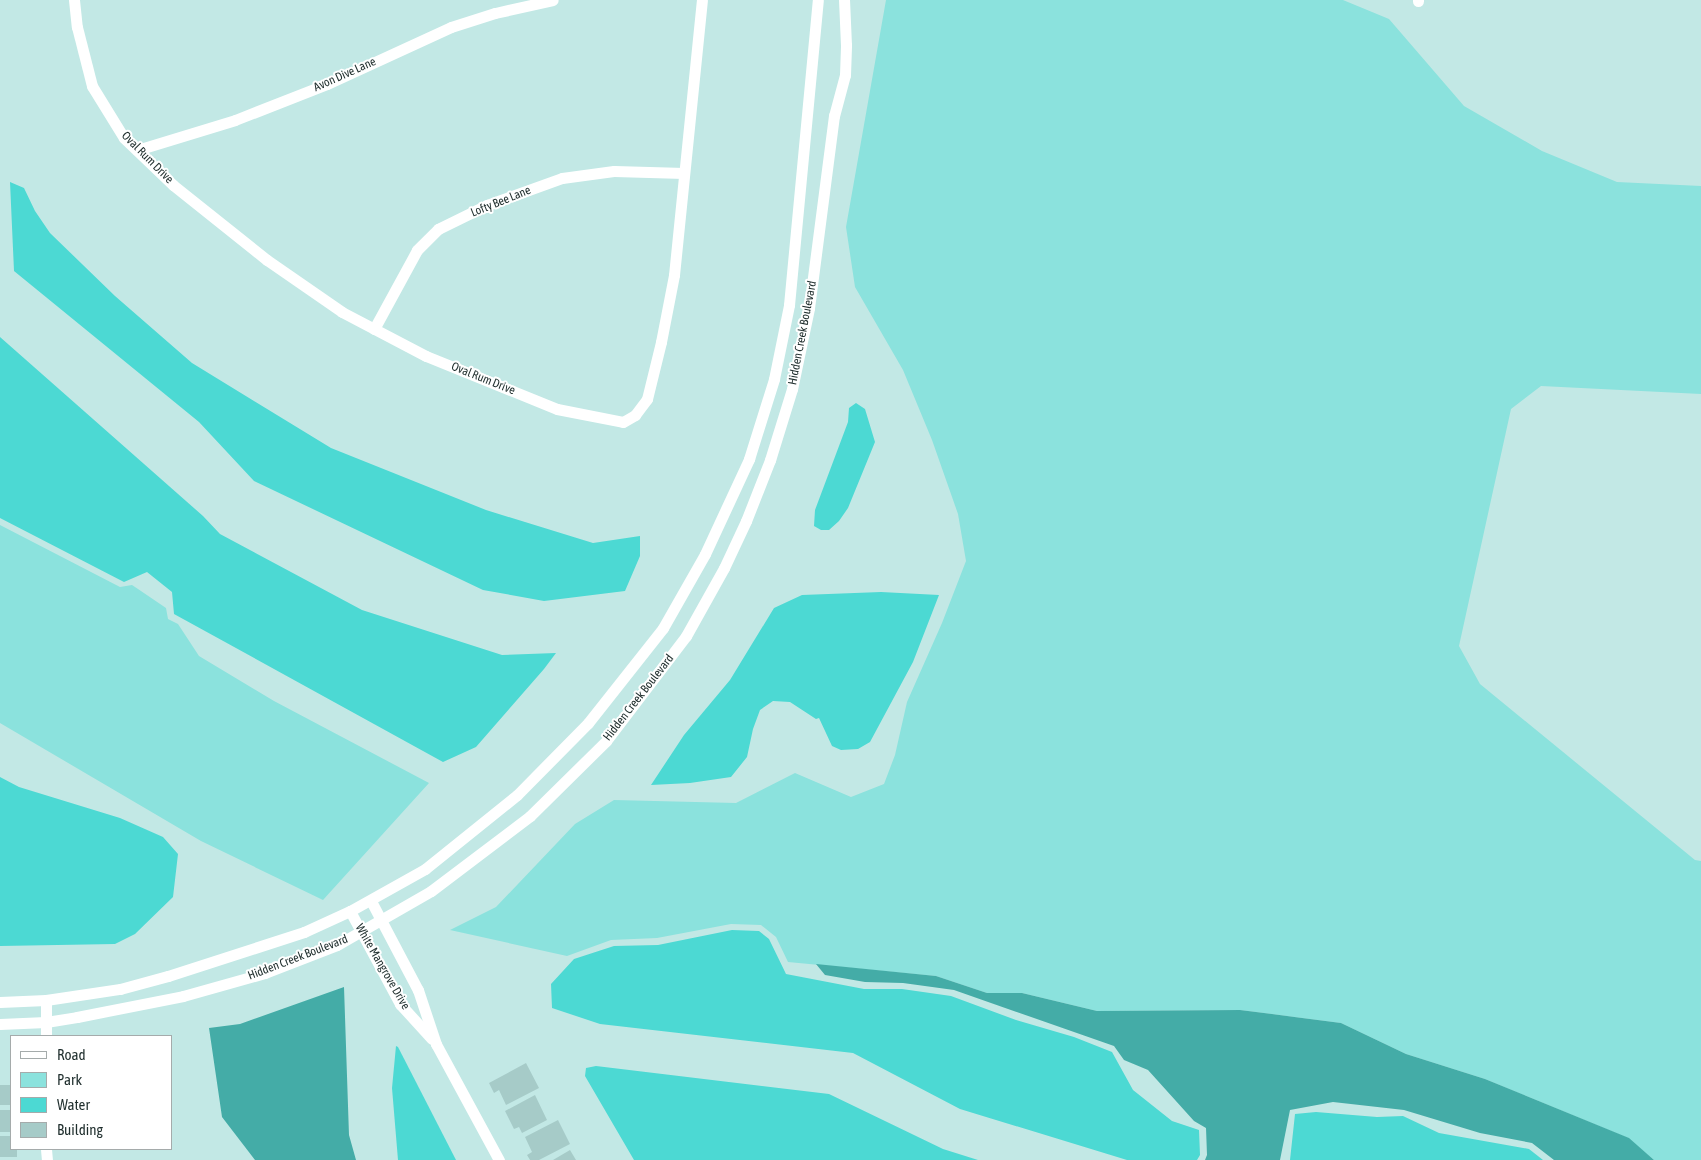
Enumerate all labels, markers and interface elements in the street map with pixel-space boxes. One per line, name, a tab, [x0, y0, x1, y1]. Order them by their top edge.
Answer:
street label: Avon Dive Lane	[312, 55, 378, 95]
street label: Oval Rum Drive	[118, 129, 176, 187]
street label: Lofty Bee Lane	[469, 183, 533, 221]
street label: Hidden Creek Boulevard	[786, 280, 820, 386]
street label: Oval Rum Drive	[449, 360, 517, 398]
street label: Hidden Creek Boulevard	[601, 652, 677, 744]
street label: White Mangrove Drive	[352, 922, 412, 1012]
street label: Hidden Creek Boulevard	[246, 932, 350, 984]
legend	[10, 1035, 172, 1150]
text: Road	[57, 1046, 86, 1063]
text: Park	[57, 1071, 82, 1088]
text: Water	[57, 1096, 90, 1113]
text: Building	[57, 1121, 103, 1138]

